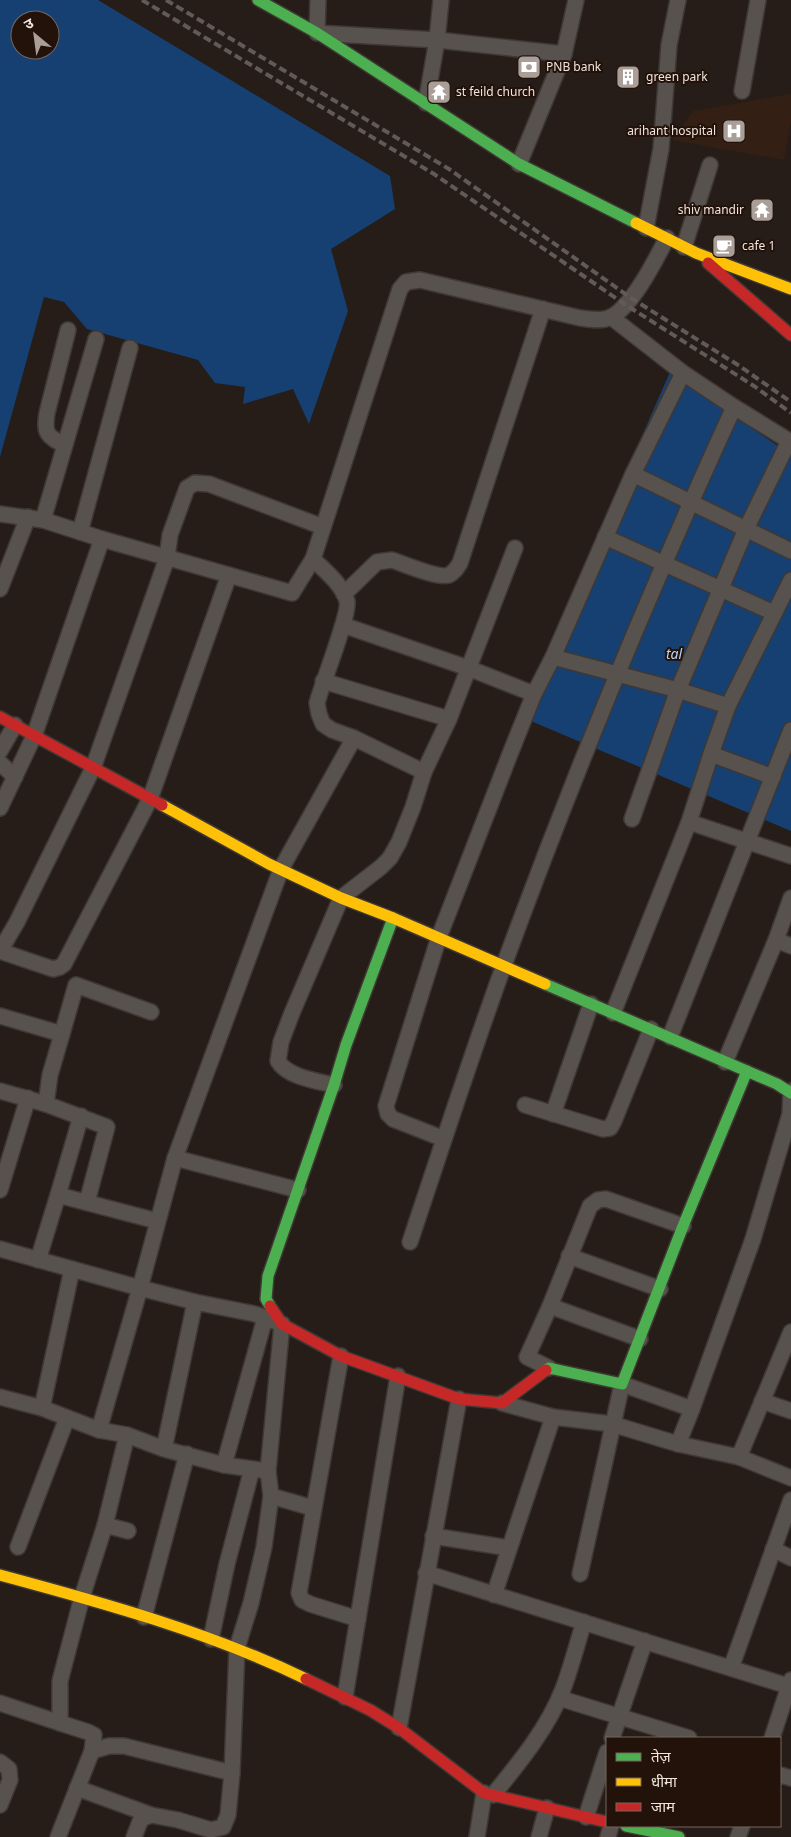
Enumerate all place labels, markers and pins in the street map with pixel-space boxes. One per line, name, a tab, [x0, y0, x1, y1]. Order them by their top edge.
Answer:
bank icon: PNB bank	[516, 54, 542, 80]
place label: PNB bank	[546, 58, 602, 75]
building icon: green park	[615, 64, 641, 90]
place label: green park	[646, 68, 708, 85]
temple icon: st feild church	[426, 79, 452, 105]
place label: st feild church	[456, 83, 535, 100]
hospital icon: arihant hospital	[721, 118, 747, 144]
place label: arihant hospital	[627, 122, 716, 139]
temple icon: shiv mandir	[749, 197, 775, 223]
place label: shiv mandir	[678, 201, 744, 218]
cafe icon: cafe 1	[711, 233, 737, 259]
place label: cafe 1	[742, 237, 775, 254]

